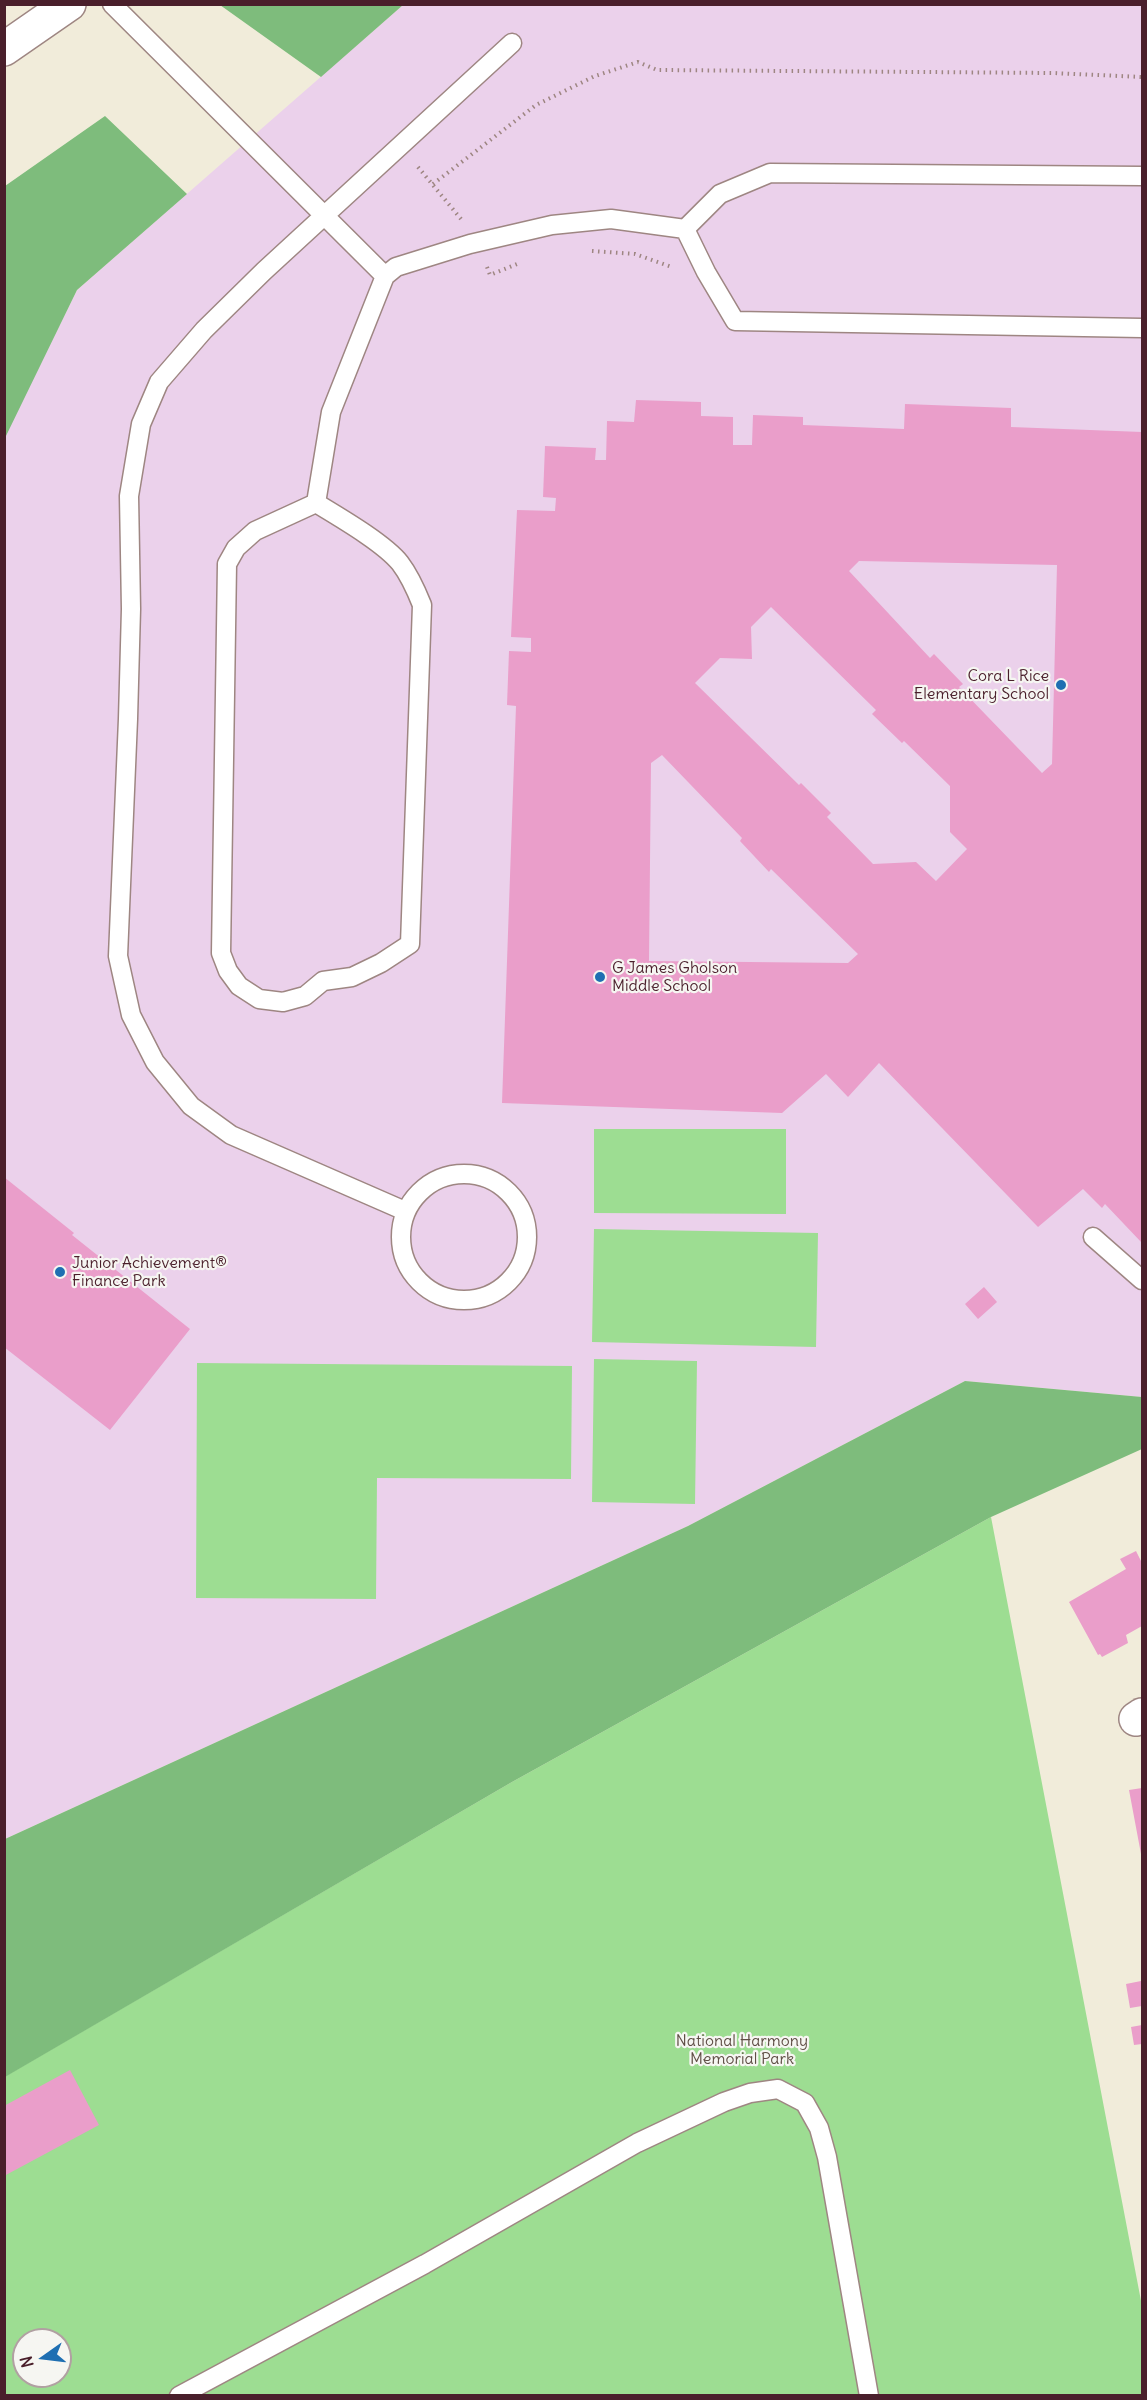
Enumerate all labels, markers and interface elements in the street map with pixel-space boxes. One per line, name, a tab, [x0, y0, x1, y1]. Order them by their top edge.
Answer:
place label: Cora L Rice Elementary School	[914, 666, 1049, 704]
marker: Cora L Rice Elementary School	[1054, 678, 1068, 692]
place label: G James Gholson Middle School	[612, 958, 737, 996]
marker: G James Gholson Middle School	[593, 970, 607, 984]
place label: Junior Achievement® Finance Park	[72, 1253, 227, 1291]
marker: Junior Achievement® Finance Park	[53, 1265, 67, 1279]
park label: National Harmony Memorial Park	[676, 2031, 808, 2069]
north arrow	[12, 2328, 72, 2388]
text: N	[15, 2354, 38, 2370]

